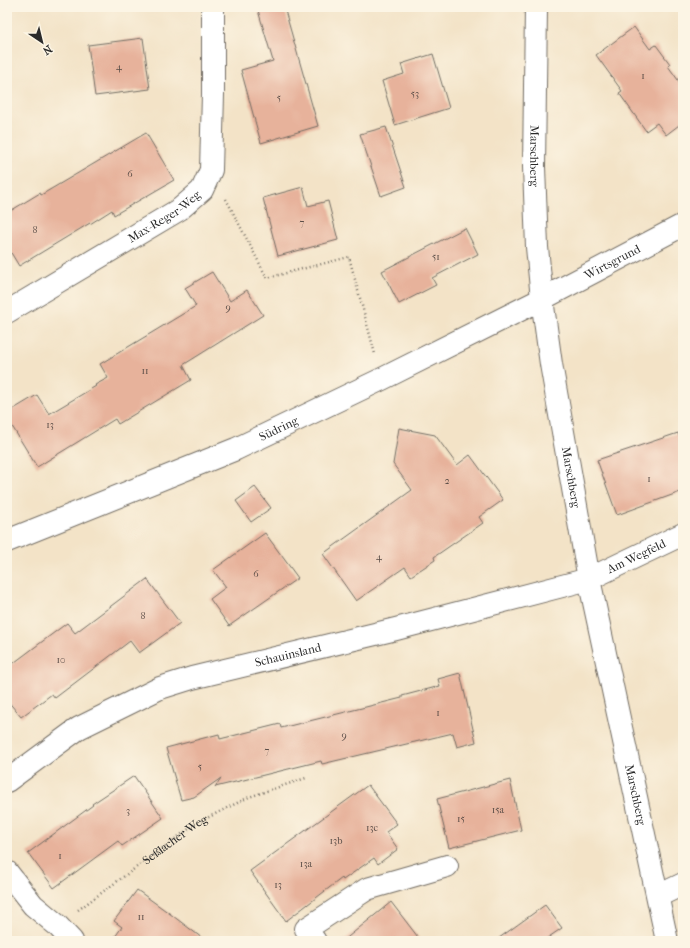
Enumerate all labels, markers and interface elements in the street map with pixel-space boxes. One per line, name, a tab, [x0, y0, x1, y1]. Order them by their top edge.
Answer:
north arrow	[22, 22, 62, 62]
text: N	[40, 42, 55, 58]
house number: 4	[116, 61, 123, 73]
house number: 1	[641, 70, 645, 82]
house number: 53	[411, 88, 419, 100]
house number: 5	[277, 92, 281, 104]
street label: Marschberg	[527, 125, 542, 188]
house number: 6	[127, 168, 133, 180]
street label: Max-Reger-Weg	[125, 187, 204, 245]
house number: 7	[300, 217, 305, 229]
house number: 8	[32, 224, 38, 236]
street label: Wirtsgrund	[581, 241, 643, 283]
house number: 51	[432, 251, 440, 263]
house number: 9	[225, 302, 231, 314]
house number: 11	[141, 365, 149, 377]
street label: Südring	[257, 413, 301, 444]
house number: 13	[46, 419, 54, 431]
street label: Marschberg	[559, 446, 583, 510]
house number: 1	[647, 473, 651, 485]
house number: 2	[444, 475, 450, 487]
street label: Am Wegfeld	[604, 536, 668, 577]
house number: 4	[376, 551, 383, 563]
house number: 6	[253, 568, 259, 580]
house number: 8	[140, 610, 146, 622]
street label: Schauinsland	[253, 640, 323, 670]
house number: 10	[56, 654, 66, 666]
house number: 1	[436, 707, 440, 719]
house number: 9	[341, 730, 347, 742]
house number: 7	[265, 745, 270, 757]
house number: 5	[198, 761, 202, 773]
street label: Marschberg	[622, 763, 649, 827]
house number: 15a	[492, 804, 505, 816]
house number: 3	[126, 805, 130, 817]
street label: Seßlacher Weg	[140, 812, 210, 867]
house number: 15	[457, 813, 465, 825]
house number: 13c	[366, 822, 379, 834]
house number: 13b	[330, 835, 342, 847]
house number: 1	[58, 850, 62, 862]
house number: 13a	[300, 858, 313, 870]
house number: 13	[274, 879, 282, 891]
house number: 11	[137, 911, 145, 923]

